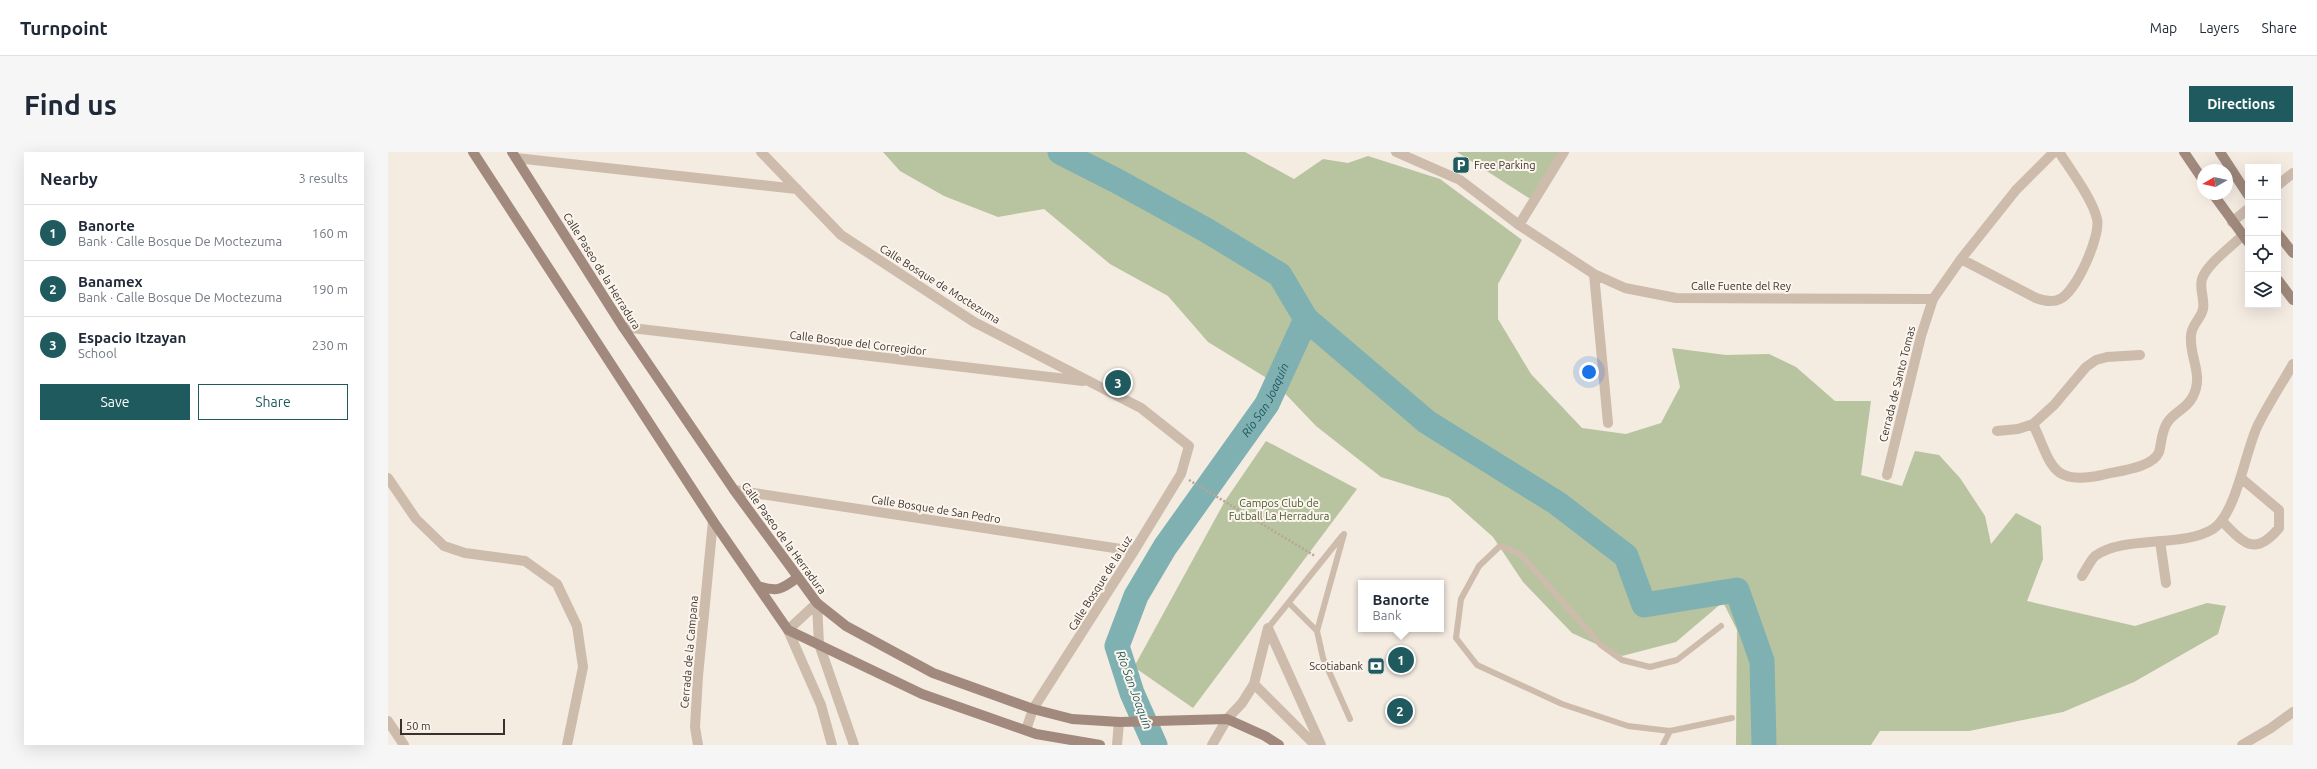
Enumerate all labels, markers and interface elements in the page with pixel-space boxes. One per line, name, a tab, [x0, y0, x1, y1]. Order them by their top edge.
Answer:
text: Turnpoint	[20, 17, 108, 39]
text: Map	[2150, 20, 2177, 36]
text: Layers	[2199, 20, 2239, 36]
text: Share	[2261, 20, 2297, 36]
button: Directions	[2189, 86, 2293, 122]
text: Find us	[24, 89, 117, 120]
parking icon: Free Parking	[1451, 155, 1471, 175]
place label: Free Parking	[1474, 159, 1536, 171]
north arrow	[2197, 164, 2233, 200]
map controls	[2245, 164, 2281, 308]
button: +	[2245, 164, 2281, 200]
text: Nearby	[40, 169, 98, 188]
text: 3 results	[298, 171, 348, 185]
button: −	[2245, 200, 2281, 236]
street label: Calle Paseo de la Herradura	[561, 211, 643, 331]
text: Banorte	[78, 217, 135, 234]
text: 1	[49, 226, 57, 240]
text: 160 m	[312, 226, 348, 240]
text: Bank · Calle Bosque De Moctezuma	[78, 234, 282, 248]
button: locate	[2245, 236, 2281, 272]
street label: Calle Bosque de Moctezuma	[878, 242, 1002, 326]
button: layers	[2245, 272, 2281, 308]
text: Banamex	[78, 273, 143, 290]
street label: Calle Fuente del Rey	[1691, 280, 1792, 292]
text: 2	[49, 282, 57, 296]
text: 190 m	[312, 282, 348, 296]
text: Bank · Calle Bosque De Moctezuma	[78, 290, 282, 304]
street label: Cerrada de Santo Tomas	[1877, 324, 1917, 443]
text: Espacio Itzayan	[78, 329, 186, 346]
street label: Calle Bosque del Corregidor	[789, 329, 928, 357]
text: 3	[49, 338, 57, 352]
text: 230 m	[312, 338, 348, 352]
text: School	[78, 346, 117, 360]
water label: Río San Joaquín	[1239, 361, 1291, 439]
your location	[1579, 362, 1599, 382]
pin: 3	[1105, 368, 1131, 398]
button: Save	[40, 384, 190, 420]
button: Share	[198, 384, 348, 420]
street label: Calle Paseo de la Herradura	[739, 480, 829, 596]
street label: Calle Bosque de San Pedro	[870, 493, 1002, 525]
park label: Campos Club de Futball La Herradura	[1229, 497, 1329, 522]
street label: Calle Bosque de la Luz	[1066, 533, 1134, 633]
popup	[1358, 580, 1444, 632]
text: Banorte	[1373, 591, 1429, 608]
street label: Cerrada de la Campana	[678, 595, 700, 709]
text: Bank	[1373, 608, 1401, 622]
pin: 1	[1388, 645, 1414, 675]
water label: Río San Joaquín	[1114, 649, 1155, 731]
bank icon: Scotiabank	[1366, 656, 1386, 676]
place label: Scotiabank	[1309, 660, 1363, 672]
pin: 2	[1387, 696, 1413, 726]
scale bar	[400, 717, 505, 736]
text: 50 m	[406, 720, 430, 732]

